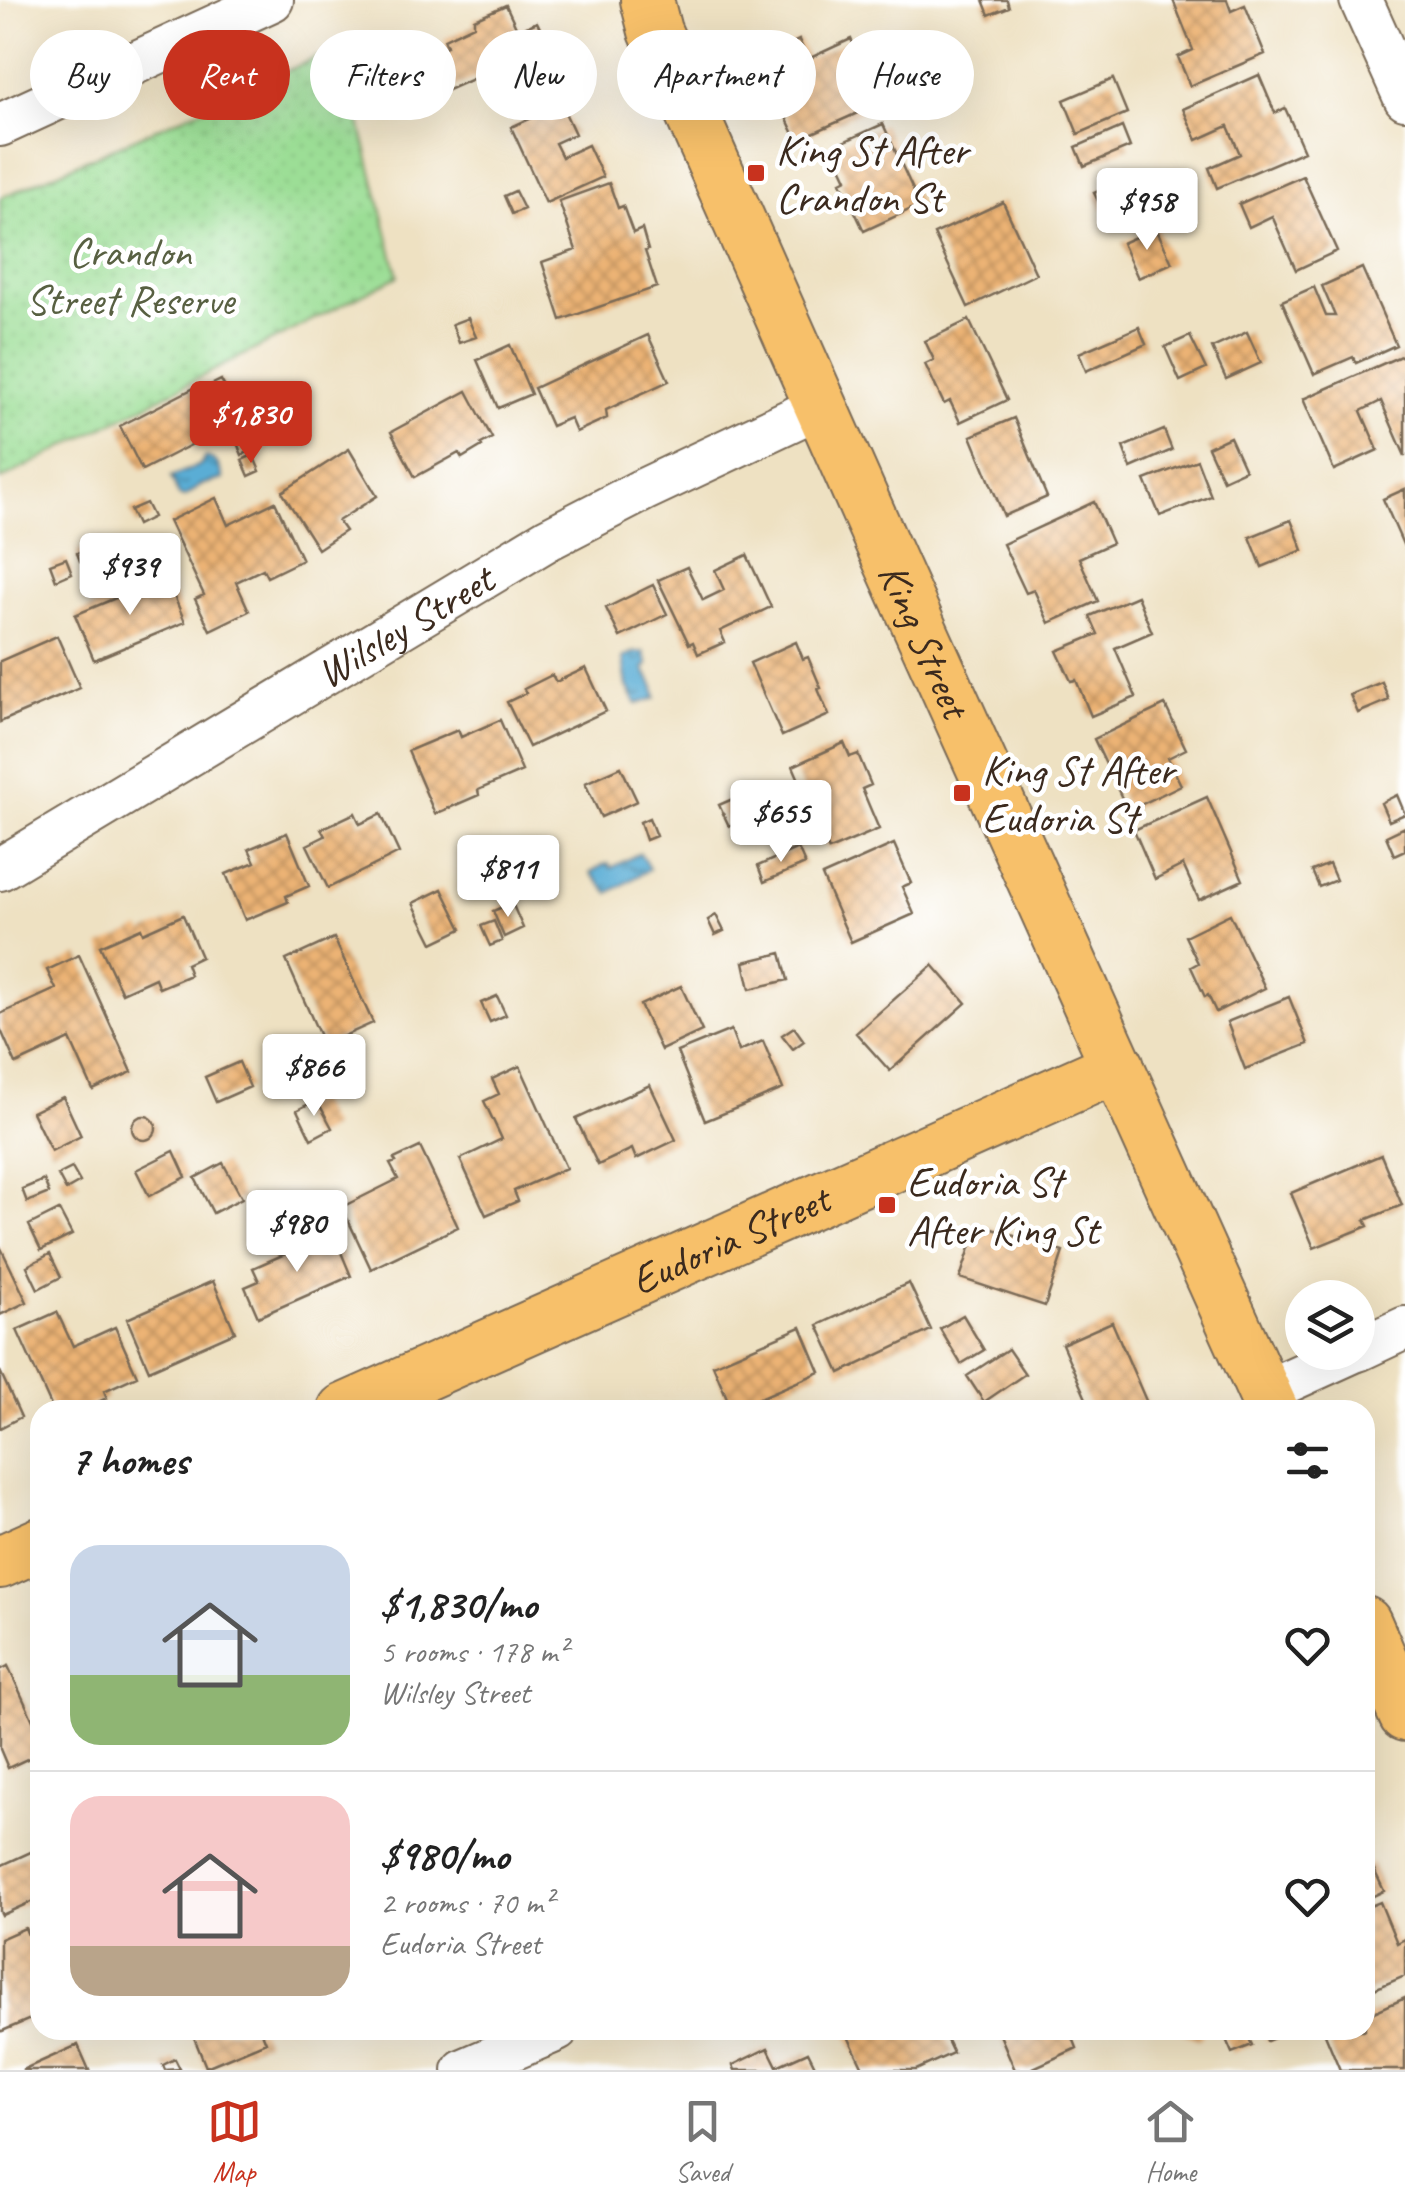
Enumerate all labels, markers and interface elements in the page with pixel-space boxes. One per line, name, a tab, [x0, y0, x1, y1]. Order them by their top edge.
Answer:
chip: Buy	[30, 30, 143, 120]
chip: Rent	[163, 30, 290, 120]
chip: Filters	[310, 30, 456, 120]
chip: New	[476, 30, 597, 120]
chip: Apartment	[617, 30, 816, 120]
chip: House	[836, 30, 974, 120]
place label: King St After Crandon St	[776, 124, 972, 225]
marker: King St After Crandon St	[745, 162, 767, 184]
pin: $958	[1088, 168, 1206, 253]
text: $958	[1119, 180, 1175, 221]
park label: Crandon Street Reserve	[26, 226, 236, 327]
pin: $1,830	[170, 381, 332, 466]
text: $1,830	[212, 393, 290, 434]
pin: $939	[71, 533, 189, 618]
text: $939	[102, 545, 158, 586]
street label: Wilsley Street	[307, 551, 507, 700]
street label: King Street	[866, 555, 983, 730]
place label: King St After Eudoria St	[982, 744, 1178, 845]
pin: $655	[722, 780, 840, 865]
marker: King St After Eudoria St	[951, 782, 973, 804]
text: $655	[752, 792, 810, 833]
pin: $811	[449, 835, 567, 920]
text: $811	[479, 847, 537, 888]
pin: $866	[255, 1034, 373, 1119]
text: $866	[285, 1046, 343, 1087]
place label: Eudoria St After King St	[907, 1156, 1103, 1257]
street label: Eudoria Street	[623, 1171, 841, 1307]
pin: $980	[238, 1190, 356, 1275]
marker: Eudoria St After King St	[876, 1194, 898, 1216]
text: $980	[268, 1202, 326, 1243]
map controls	[1285, 1280, 1375, 1370]
button: layers	[1285, 1280, 1375, 1370]
icon: filters	[1280, 1433, 1335, 1488]
text: 7 homes	[70, 1434, 188, 1487]
text: $1,830/mo	[380, 1578, 537, 1631]
icon: home	[150, 1585, 270, 1705]
icon: heart	[1280, 1618, 1335, 1673]
text: 5 rooms · 178 m²	[380, 1631, 567, 1672]
text: Wilsley Street	[380, 1672, 530, 1713]
text: $980/mo	[380, 1829, 509, 1882]
icon: home	[150, 1836, 270, 1956]
icon: heart	[1280, 1869, 1335, 1924]
text: 2 rooms · 70 m²	[380, 1882, 553, 1923]
text: Eudoria Street	[380, 1923, 541, 1964]
tab: Map	[207, 2094, 262, 2189]
tab: Saved	[675, 2094, 730, 2189]
tab: Home	[1143, 2094, 1198, 2189]

